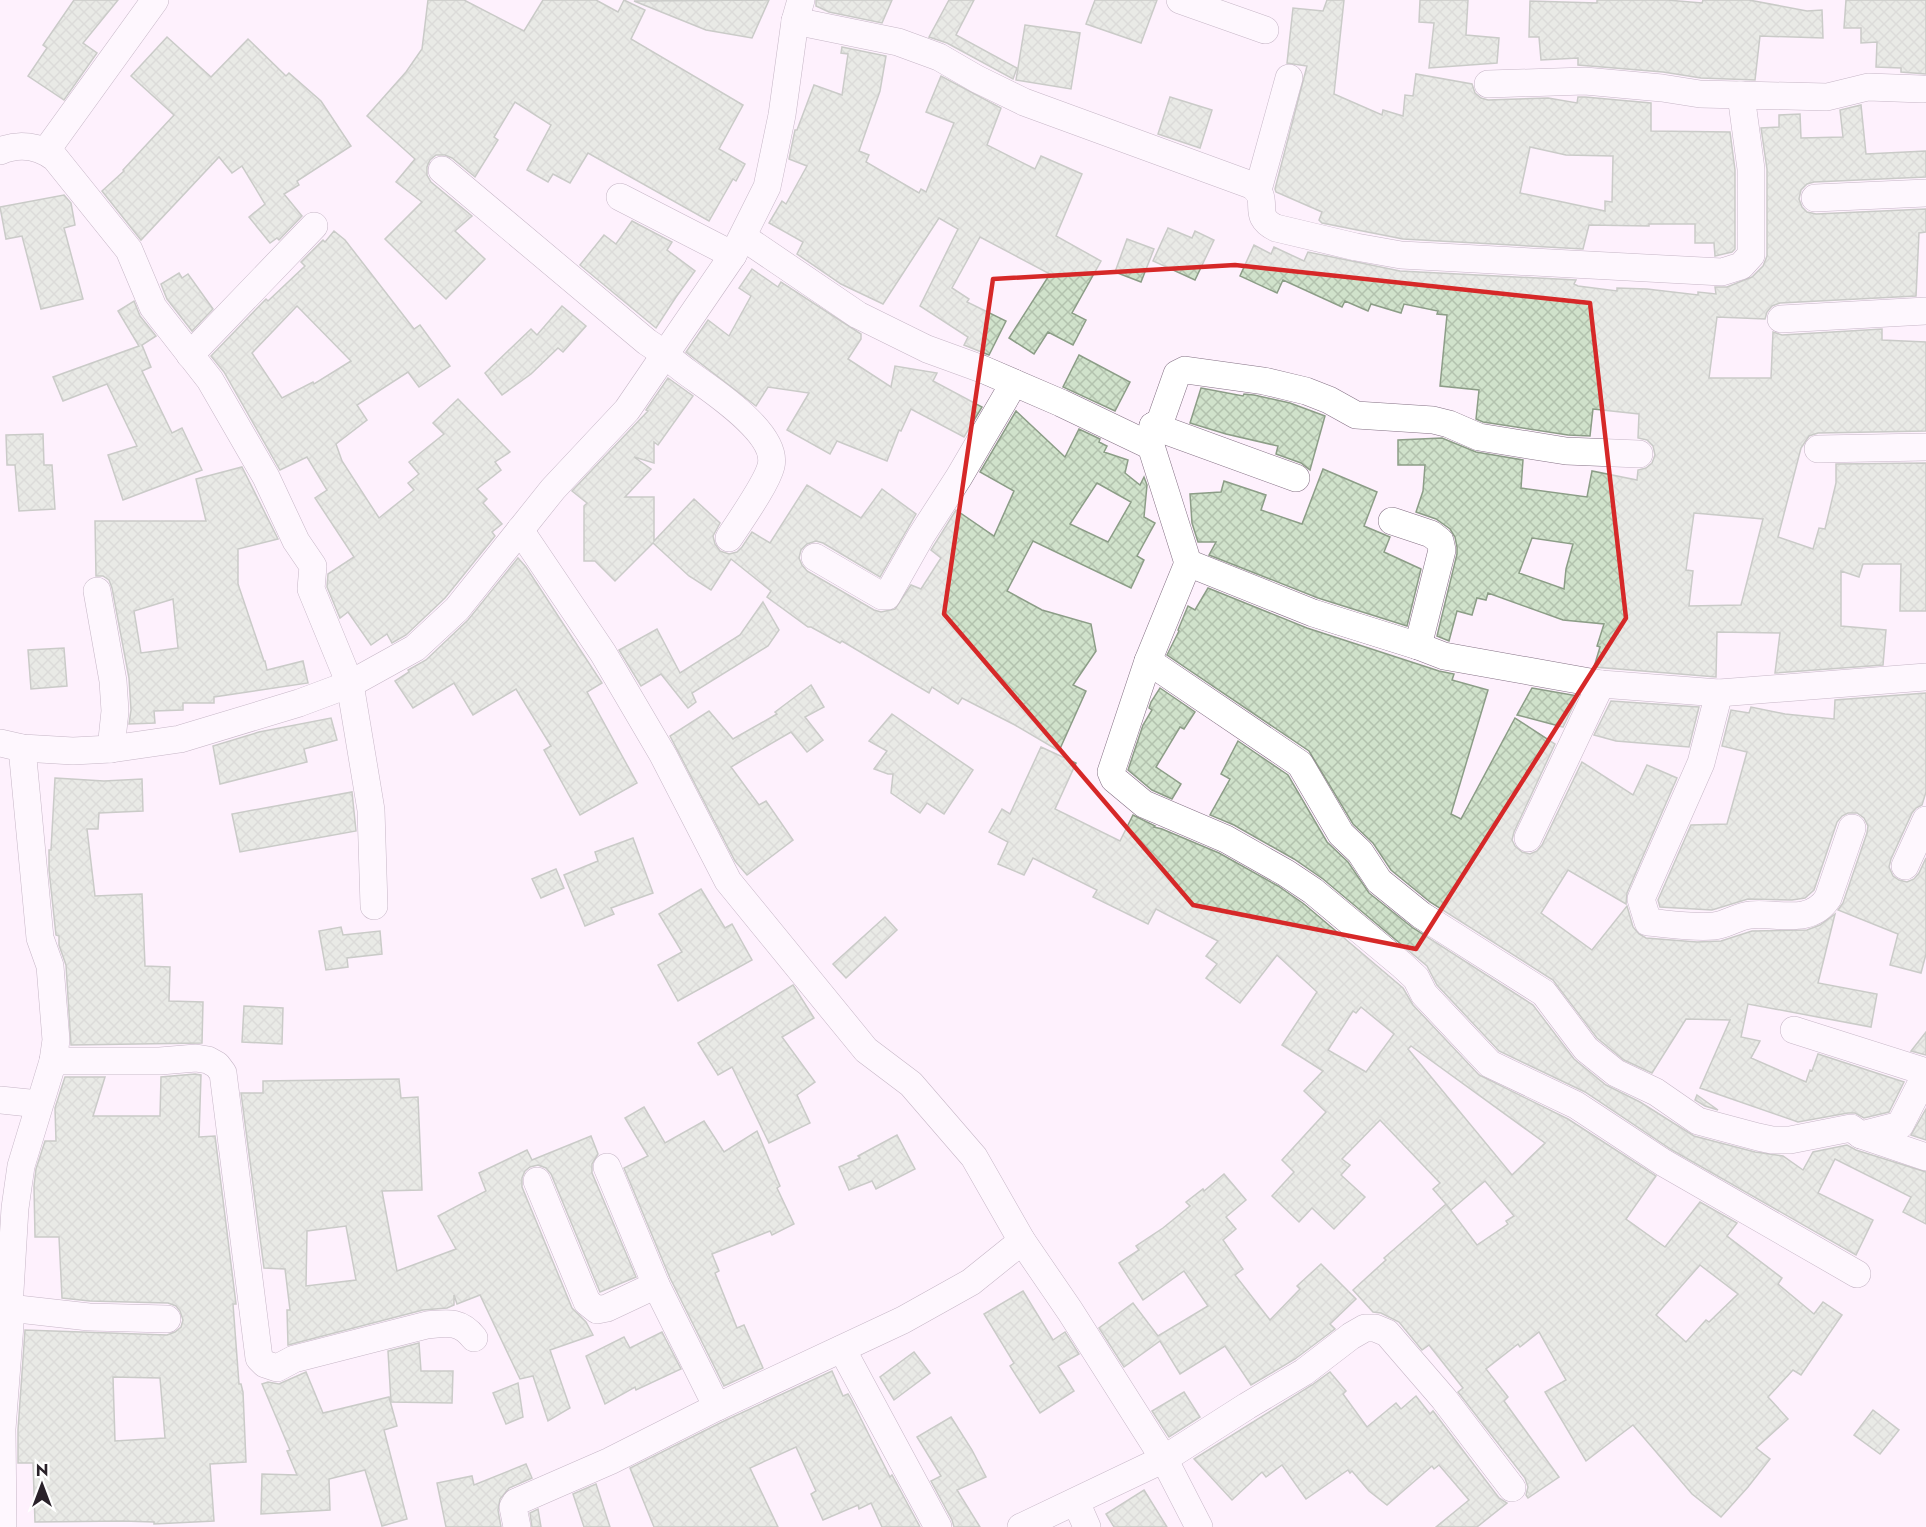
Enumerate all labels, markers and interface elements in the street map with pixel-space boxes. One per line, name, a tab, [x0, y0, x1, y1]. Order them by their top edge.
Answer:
north arrow	[12, 1455, 72, 1515]
text: N	[36, 1459, 48, 1482]

